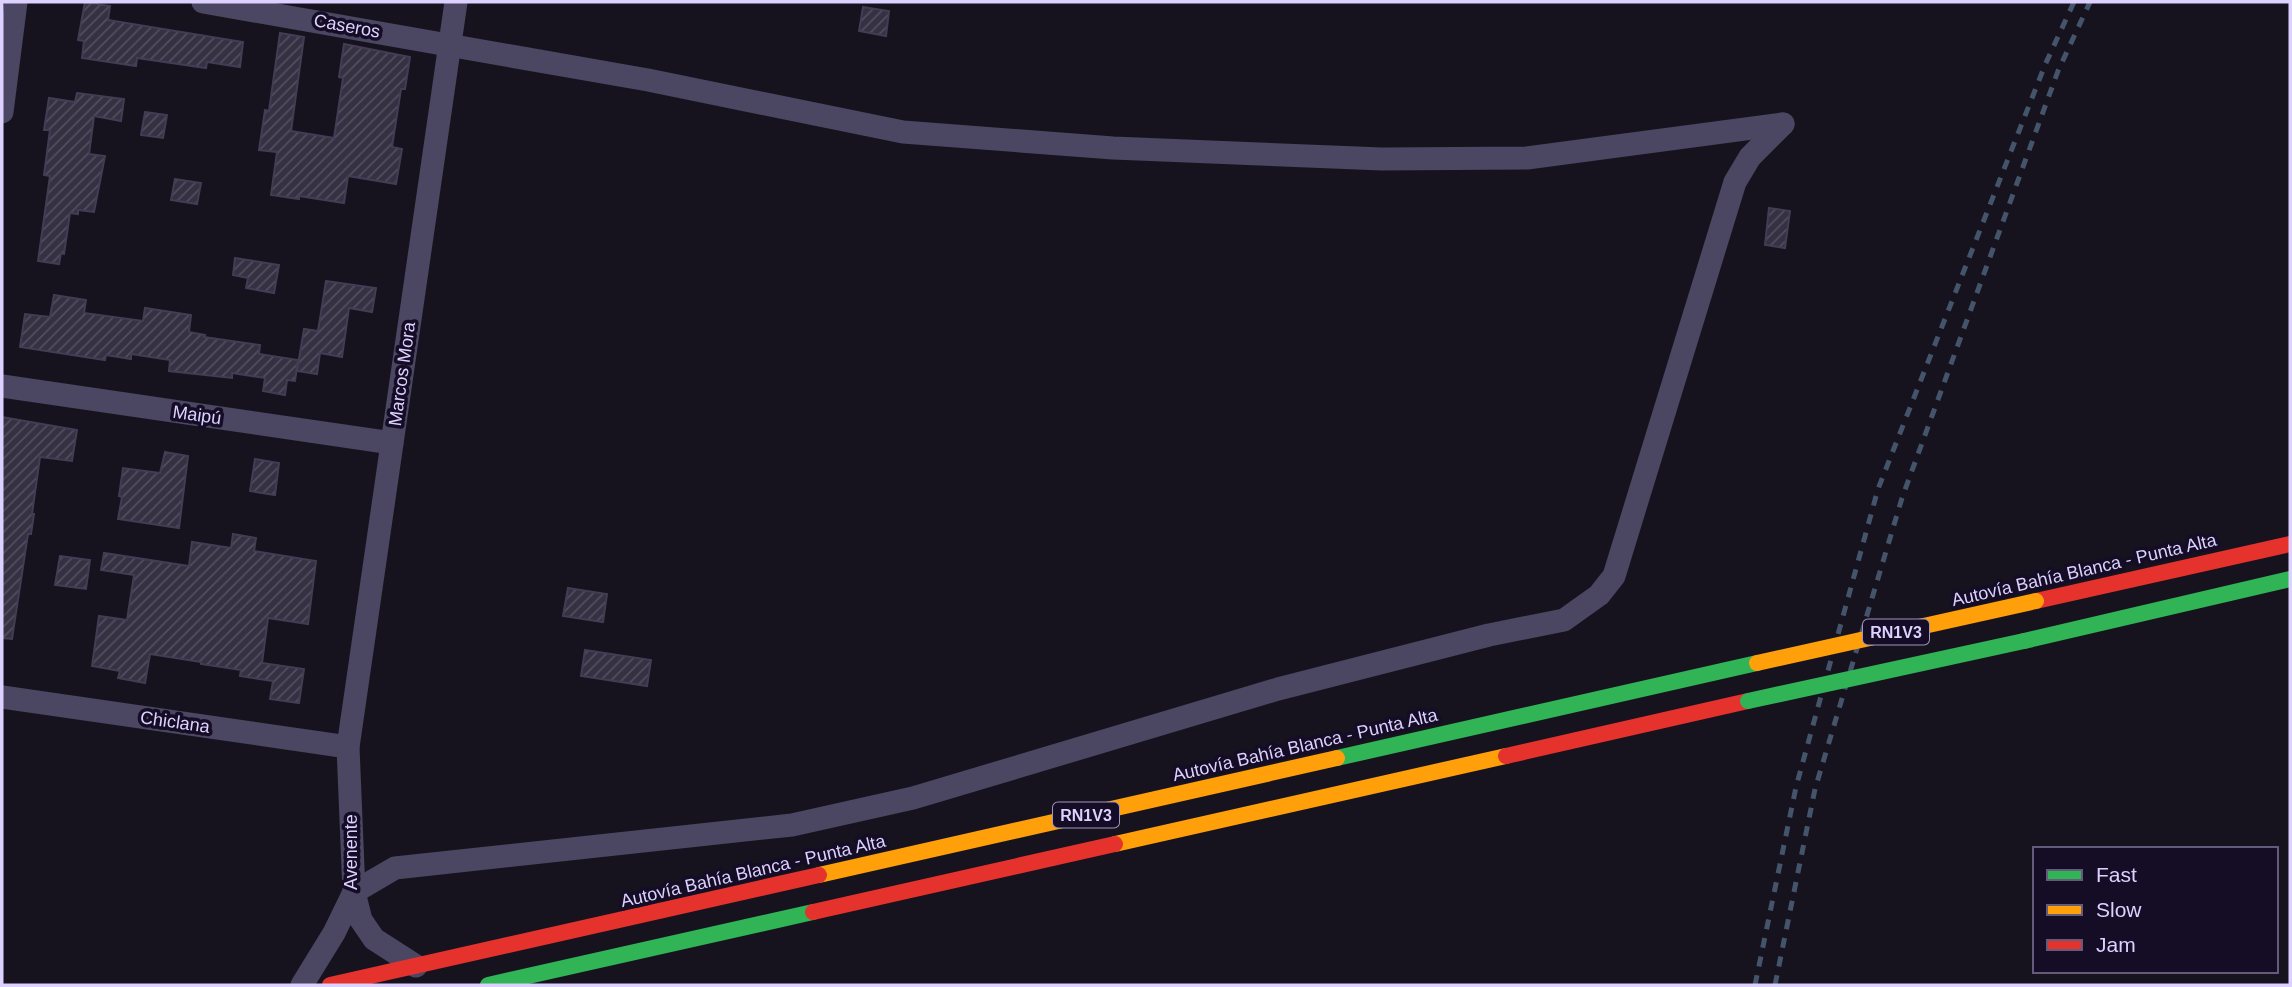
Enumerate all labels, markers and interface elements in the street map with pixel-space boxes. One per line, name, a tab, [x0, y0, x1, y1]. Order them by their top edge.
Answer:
street label: Caseros	[312, 10, 382, 42]
street label: Marcos Mora	[385, 320, 419, 427]
street label: Maipú	[171, 402, 223, 428]
street label: Autovía Bahía Blanca - Punta Alta	[1950, 530, 2219, 610]
road number: RN1V3	[1863, 620, 1929, 645]
street label: Autovía Bahía Blanca - Punta Alta	[1171, 705, 1440, 785]
street label: Chiclana	[139, 707, 212, 737]
road number: RN1V3	[1053, 802, 1119, 828]
street label: Avenente	[341, 814, 361, 890]
street label: Autovía Bahía Blanca - Punta Alta	[619, 831, 888, 911]
legend	[2033, 847, 2278, 973]
text: Fast	[2096, 863, 2137, 886]
text: Slow	[2096, 898, 2142, 921]
text: Jam	[2096, 933, 2136, 956]

